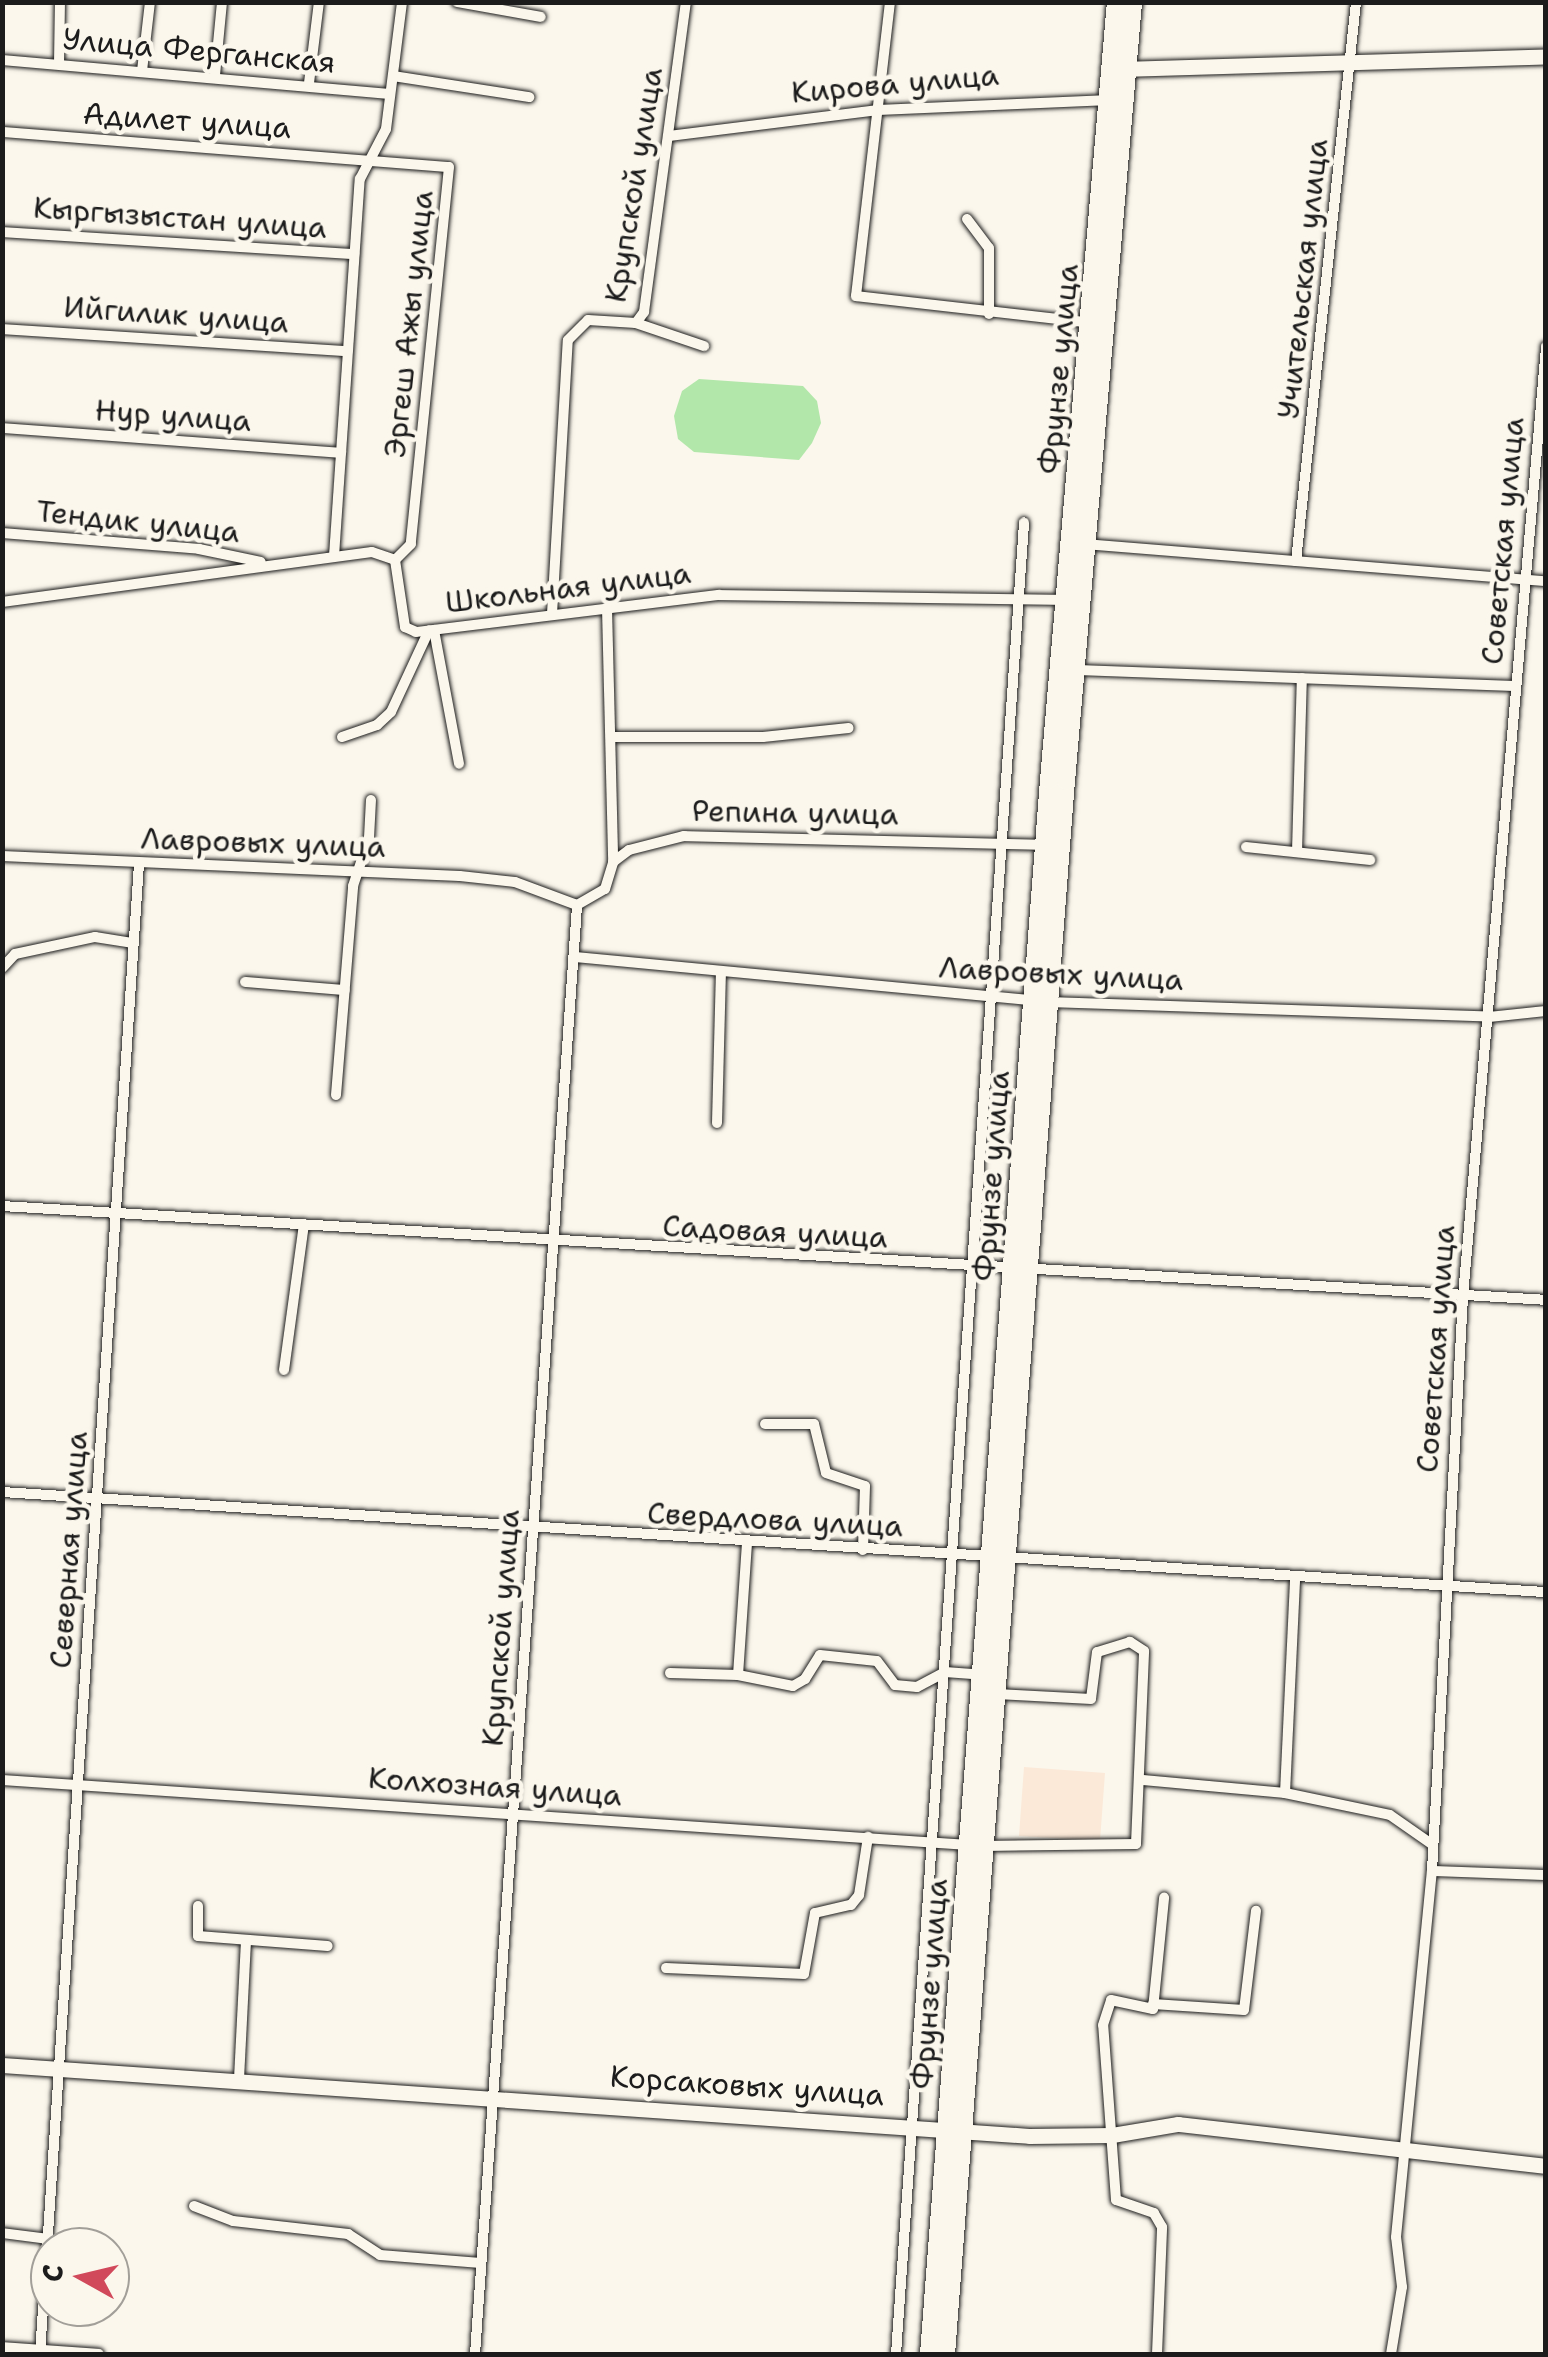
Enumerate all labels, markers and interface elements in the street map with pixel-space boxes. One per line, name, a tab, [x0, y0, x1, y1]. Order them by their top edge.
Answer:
street label: Улица Ферганская	[61, 21, 337, 81]
street label: Кирова улица	[790, 57, 1000, 111]
street label: Крупской улица	[598, 65, 670, 305]
street label: Адилет улица	[82, 96, 292, 146]
street label: Учительская улица	[1270, 137, 1336, 421]
street label: Эргеш Ажы улица	[377, 189, 441, 459]
street label: Кыргызыстан улица	[32, 190, 328, 246]
street label: Фрунзе улица	[1032, 262, 1086, 476]
street label: Ийгилик улица	[62, 289, 290, 341]
street label: Нур улица	[94, 393, 252, 439]
street label: Советская улица	[1474, 416, 1532, 666]
street label: Тендик улица	[35, 493, 241, 551]
street label: Школьная улица	[443, 555, 693, 621]
street label: Репина улица	[691, 793, 899, 833]
street label: Лавровых улица	[140, 821, 386, 865]
street label: Лавровых улица	[938, 950, 1184, 998]
street label: Фрунзе улица	[967, 1070, 1017, 1282]
street label: Садовая улица	[661, 1208, 889, 1256]
street label: Советская улица	[1409, 1224, 1463, 1474]
street label: Северная улица	[43, 1430, 95, 1670]
street label: Свердлова улица	[646, 1495, 904, 1545]
street label: Крупской улица	[475, 1508, 527, 1748]
street label: Колхозная улица	[367, 1760, 623, 1814]
street label: Фрунзе улица	[905, 1878, 955, 2090]
street label: Корсаковых улица	[609, 2058, 885, 2114]
north arrow	[30, 2227, 130, 2327]
text: С	[32, 2262, 72, 2284]

